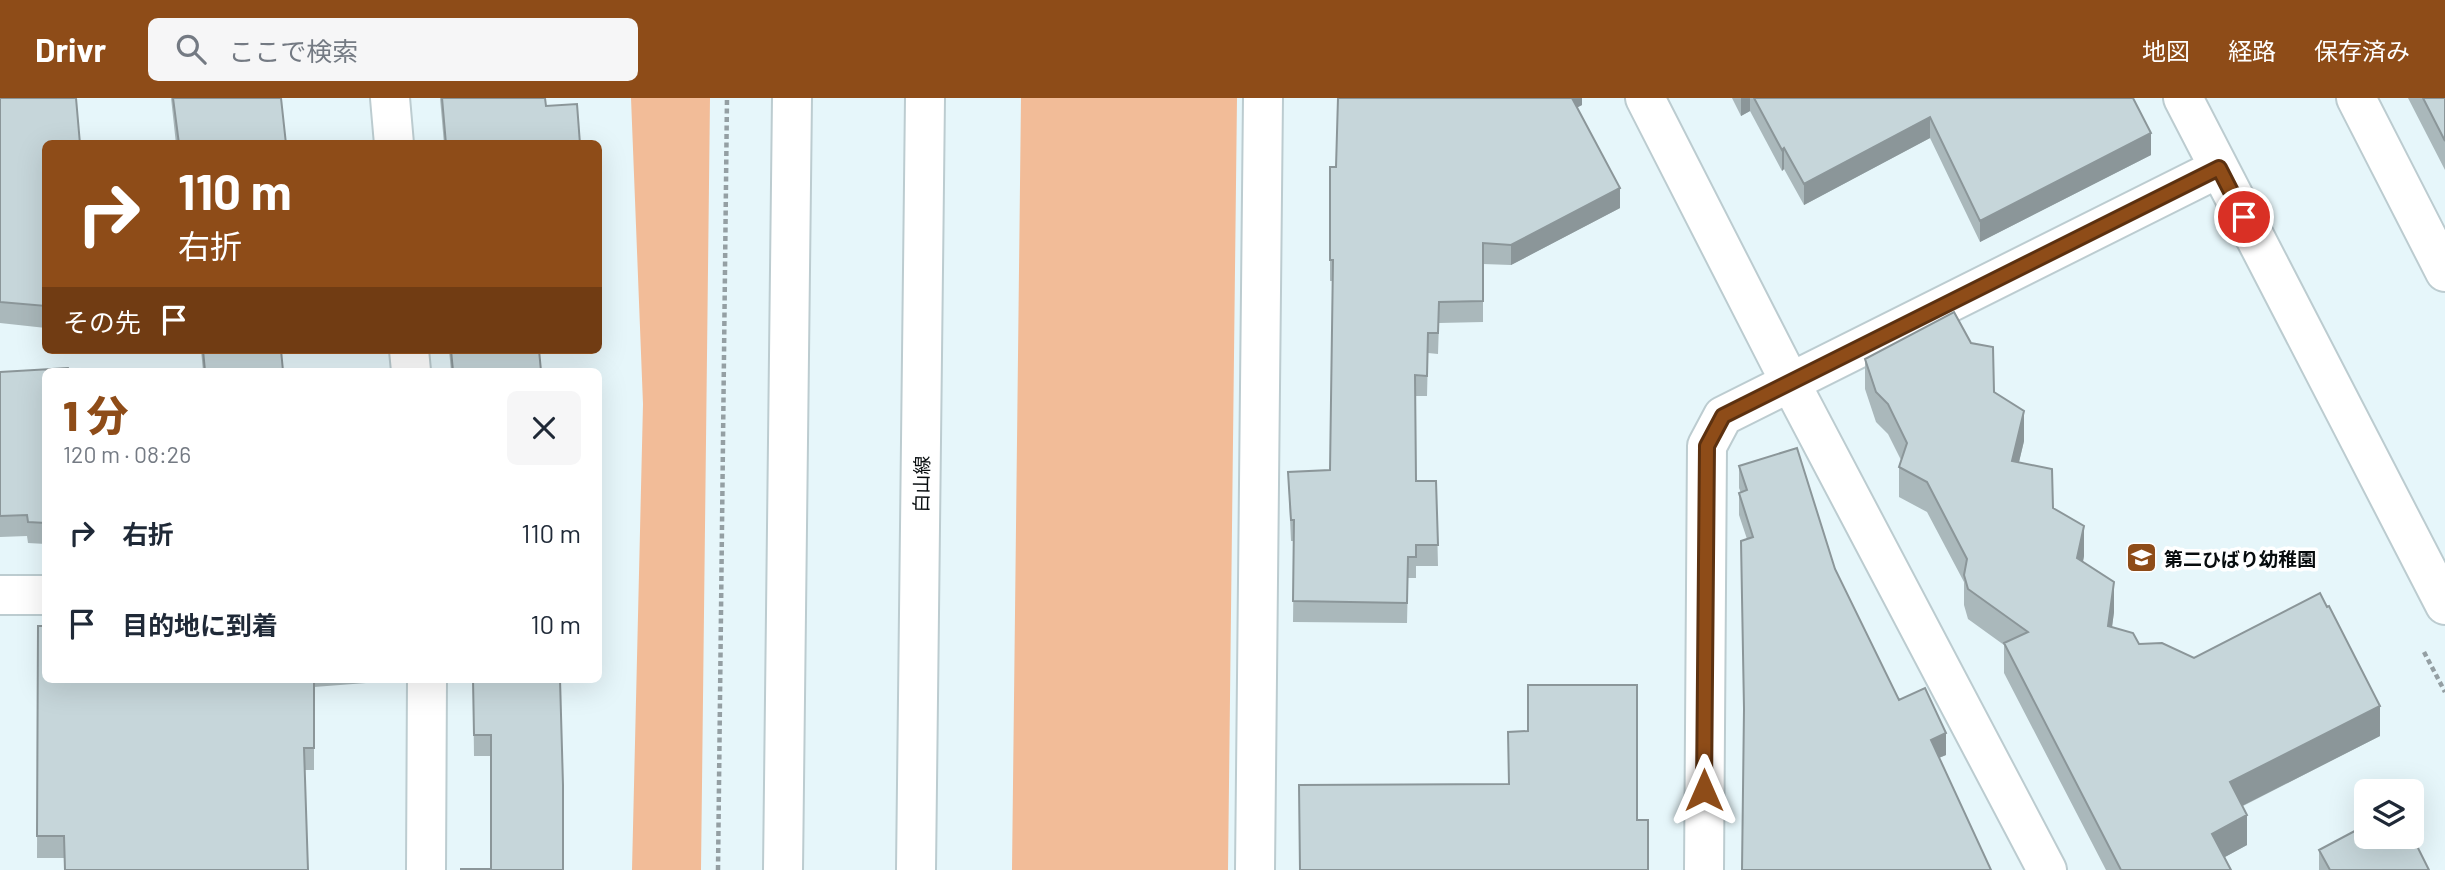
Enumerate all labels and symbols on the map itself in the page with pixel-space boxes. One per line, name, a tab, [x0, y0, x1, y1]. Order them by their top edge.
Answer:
pin	[2214, 187, 2274, 247]
street label: 白山線	[909, 455, 933, 513]
school or university icon: 第二ひばり幼稚園	[2124, 541, 2158, 575]
place label: 第二ひばり幼稚園	[2164, 547, 2316, 570]
position arrow	[1667, 753, 1741, 827]

